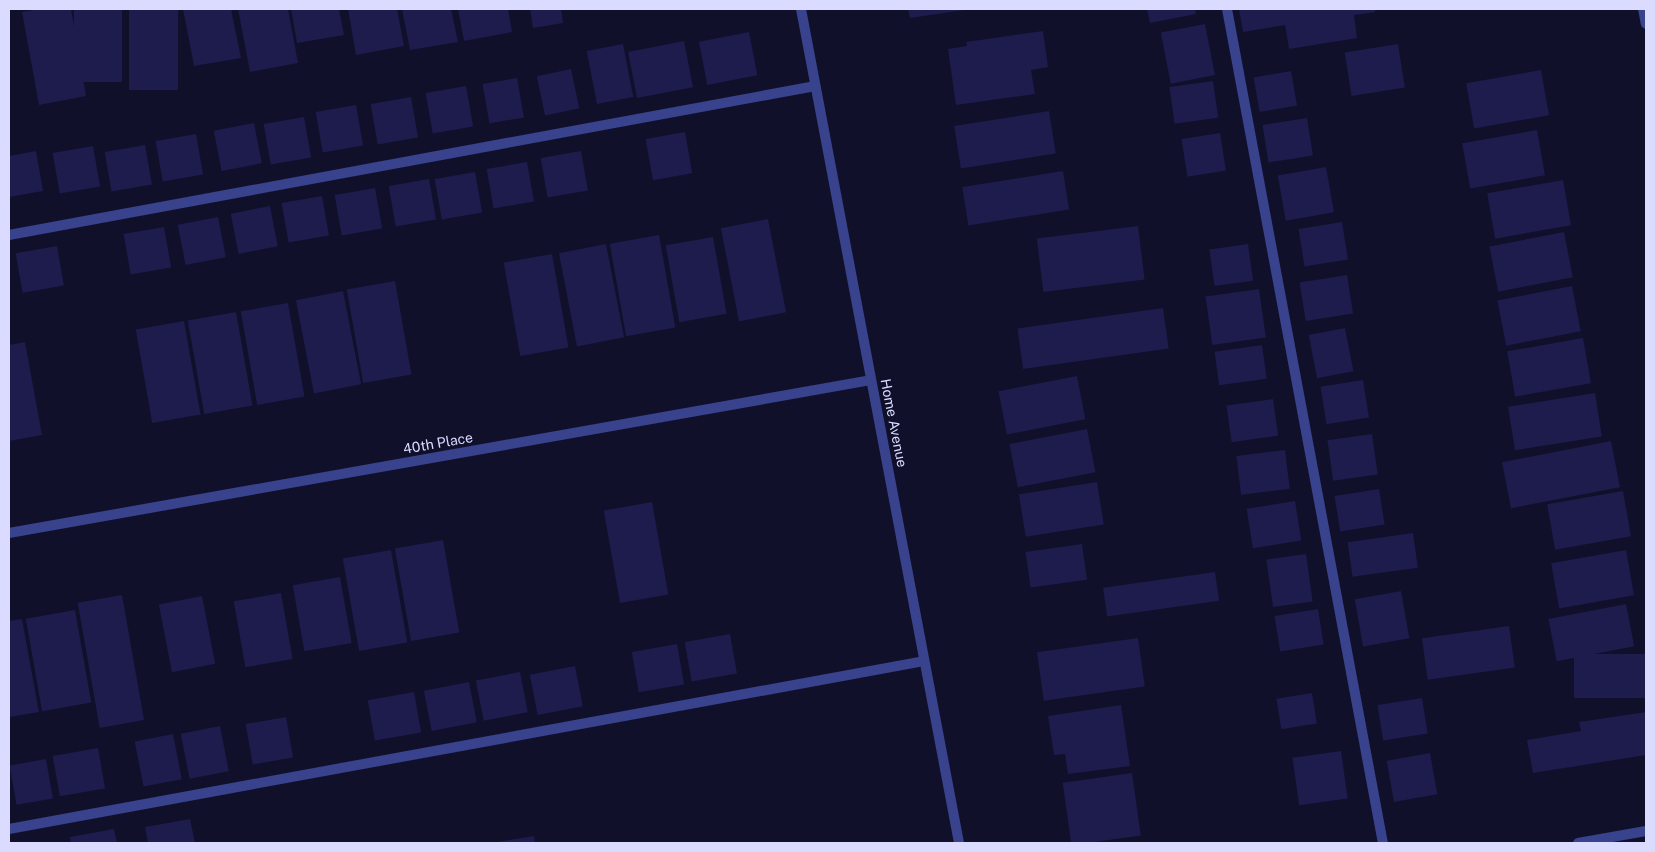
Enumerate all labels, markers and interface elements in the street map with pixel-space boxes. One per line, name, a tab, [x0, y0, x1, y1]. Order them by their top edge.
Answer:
street label: Home Avenue	[877, 377, 911, 469]
street label: 40th Place	[402, 429, 474, 457]

